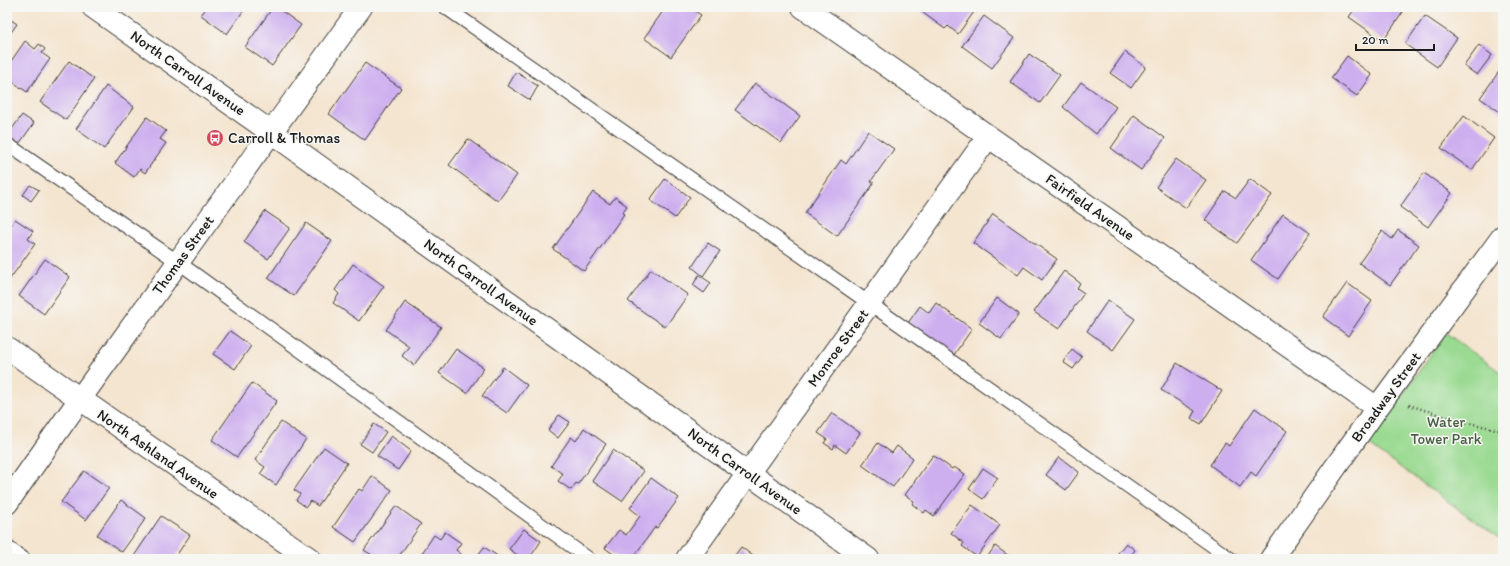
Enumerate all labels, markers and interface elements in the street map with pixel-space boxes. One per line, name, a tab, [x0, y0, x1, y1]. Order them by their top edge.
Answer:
street label: North Carroll Avenue	[127, 26, 249, 120]
scale bar	[1356, 26, 1434, 52]
text: 20 m	[1362, 33, 1389, 47]
bus stop icon: Carroll & Thomas	[205, 128, 225, 148]
place label: Carroll & Thomas	[228, 129, 340, 147]
street label: Fairfield Avenue	[1042, 170, 1138, 244]
street label: Thomas Street	[148, 212, 218, 298]
street label: North Carroll Avenue	[421, 235, 541, 329]
street label: Monroe Street	[804, 305, 872, 390]
street label: Broadway Street	[1347, 348, 1425, 446]
street label: North Ashland Avenue	[94, 405, 222, 503]
park label: Water Tower Park	[1410, 413, 1482, 448]
street label: North Carroll Avenue	[685, 424, 805, 518]

